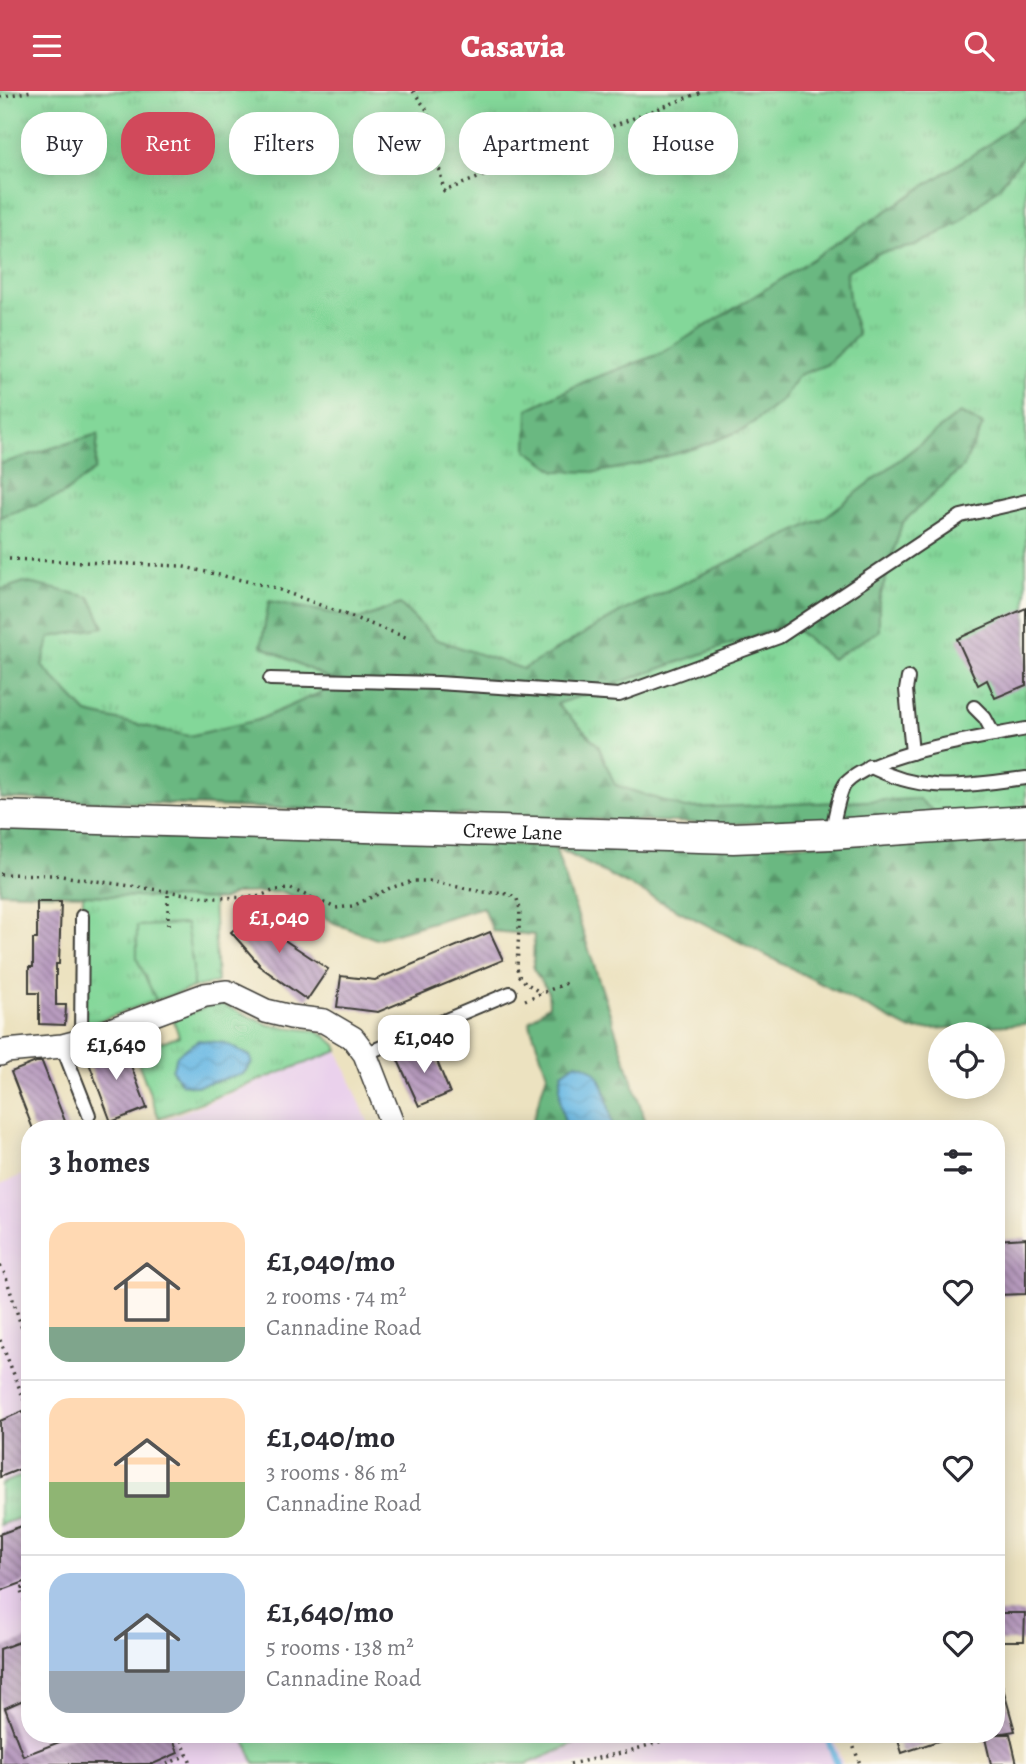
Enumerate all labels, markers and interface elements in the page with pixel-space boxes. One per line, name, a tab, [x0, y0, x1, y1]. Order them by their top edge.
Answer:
text: Casavia	[461, 24, 565, 68]
icon: menu	[28, 27, 66, 65]
icon: search	[960, 27, 998, 65]
chip: Buy	[21, 112, 107, 175]
chip: Rent	[121, 112, 215, 175]
chip: Filters	[229, 112, 339, 175]
chip: New	[353, 112, 445, 175]
chip: Apartment	[459, 112, 614, 175]
chip: House	[628, 112, 738, 175]
street label: Crewe Lane	[463, 816, 563, 847]
pin: £1,040	[222, 895, 336, 955]
text: £1,040	[249, 902, 309, 933]
pin: £1,040	[367, 1016, 481, 1075]
text: £1,040	[394, 1022, 454, 1053]
map controls	[928, 1022, 1005, 1099]
button: locate	[928, 1022, 1005, 1099]
pin: £1,640	[59, 1023, 173, 1082]
text: £1,640	[86, 1029, 146, 1060]
text: 3 homes	[49, 1142, 150, 1182]
icon: filters	[939, 1143, 977, 1181]
text: £1,040/mo	[266, 1241, 395, 1281]
icon: home	[105, 1250, 189, 1334]
icon: heart	[939, 1273, 977, 1311]
text: 2 rooms · 74 m²	[266, 1281, 406, 1312]
text: Cannadine Road	[266, 1312, 421, 1343]
text: £1,040/mo	[266, 1417, 395, 1457]
icon: home	[105, 1426, 189, 1510]
icon: heart	[939, 1449, 977, 1487]
text: 3 rooms · 86 m²	[266, 1457, 407, 1488]
text: Cannadine Road	[266, 1488, 421, 1519]
text: £1,640/mo	[266, 1592, 394, 1632]
icon: home	[105, 1601, 189, 1685]
icon: heart	[939, 1624, 977, 1662]
text: 5 rooms · 138 m²	[266, 1632, 414, 1663]
text: Cannadine Road	[266, 1663, 421, 1694]

